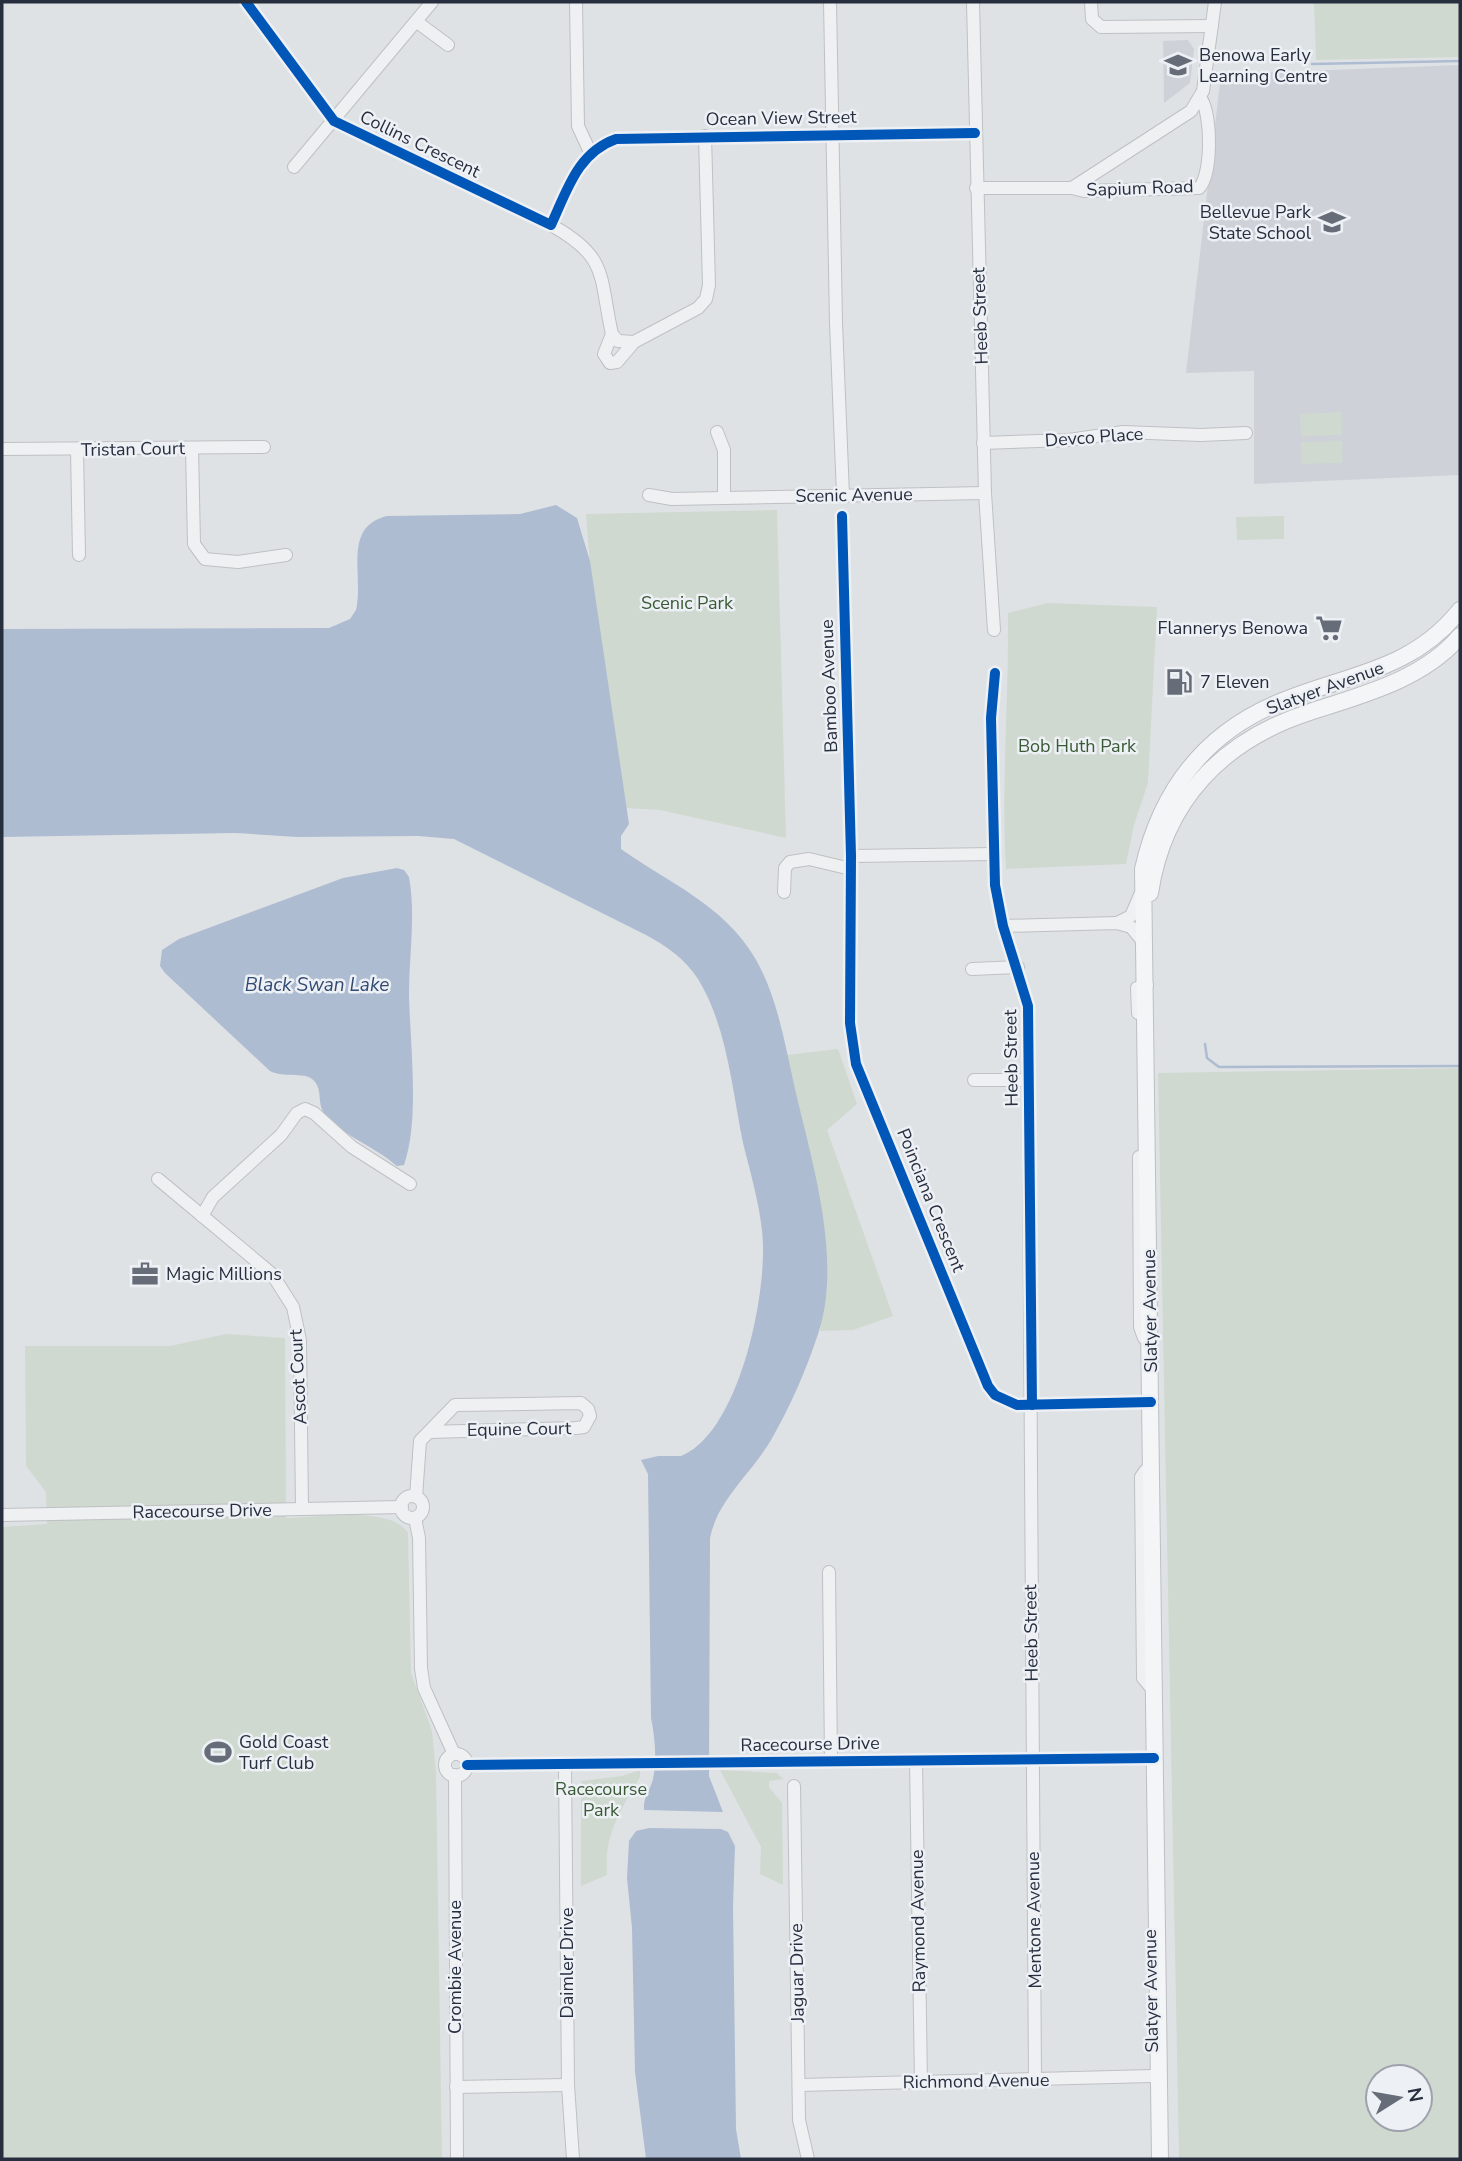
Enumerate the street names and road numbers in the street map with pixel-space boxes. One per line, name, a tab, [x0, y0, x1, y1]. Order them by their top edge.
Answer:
street label: Collins Crescent	[356, 105, 485, 184]
street label: Ocean View Street	[705, 105, 857, 131]
street label: Sapium Road	[1086, 174, 1194, 202]
street label: Heeb Street	[966, 266, 994, 365]
street label: Devco Place	[1044, 422, 1144, 452]
street label: Tristan Court	[81, 436, 186, 462]
street label: Scenic Avenue	[795, 482, 913, 508]
street label: Bamboo Avenue	[815, 619, 843, 753]
street label: Slatyer Avenue	[1263, 656, 1387, 720]
street label: Heeb Street	[998, 1009, 1024, 1107]
street label: Poinciana Crescent	[891, 1125, 971, 1276]
street label: Slatyer Avenue	[1137, 1249, 1163, 1373]
street label: Ascot Court	[283, 1328, 312, 1425]
street label: Equine Court	[467, 1416, 572, 1442]
street label: Racecourse Drive	[132, 1498, 272, 1524]
street label: Heeb Street	[1018, 1584, 1044, 1682]
street label: Racecourse Drive	[740, 1731, 880, 1757]
street label: Raymond Avenue	[905, 1849, 931, 1993]
street label: Mentone Avenue	[1021, 1851, 1047, 1989]
street label: Crombie Avenue	[443, 1900, 467, 2034]
street label: Daimler Drive	[555, 1907, 579, 2019]
street label: Jaguar Drive	[784, 1923, 810, 2024]
street label: Slatyer Avenue	[1138, 1929, 1164, 2053]
street label: Richmond Avenue	[902, 2068, 1050, 2094]

